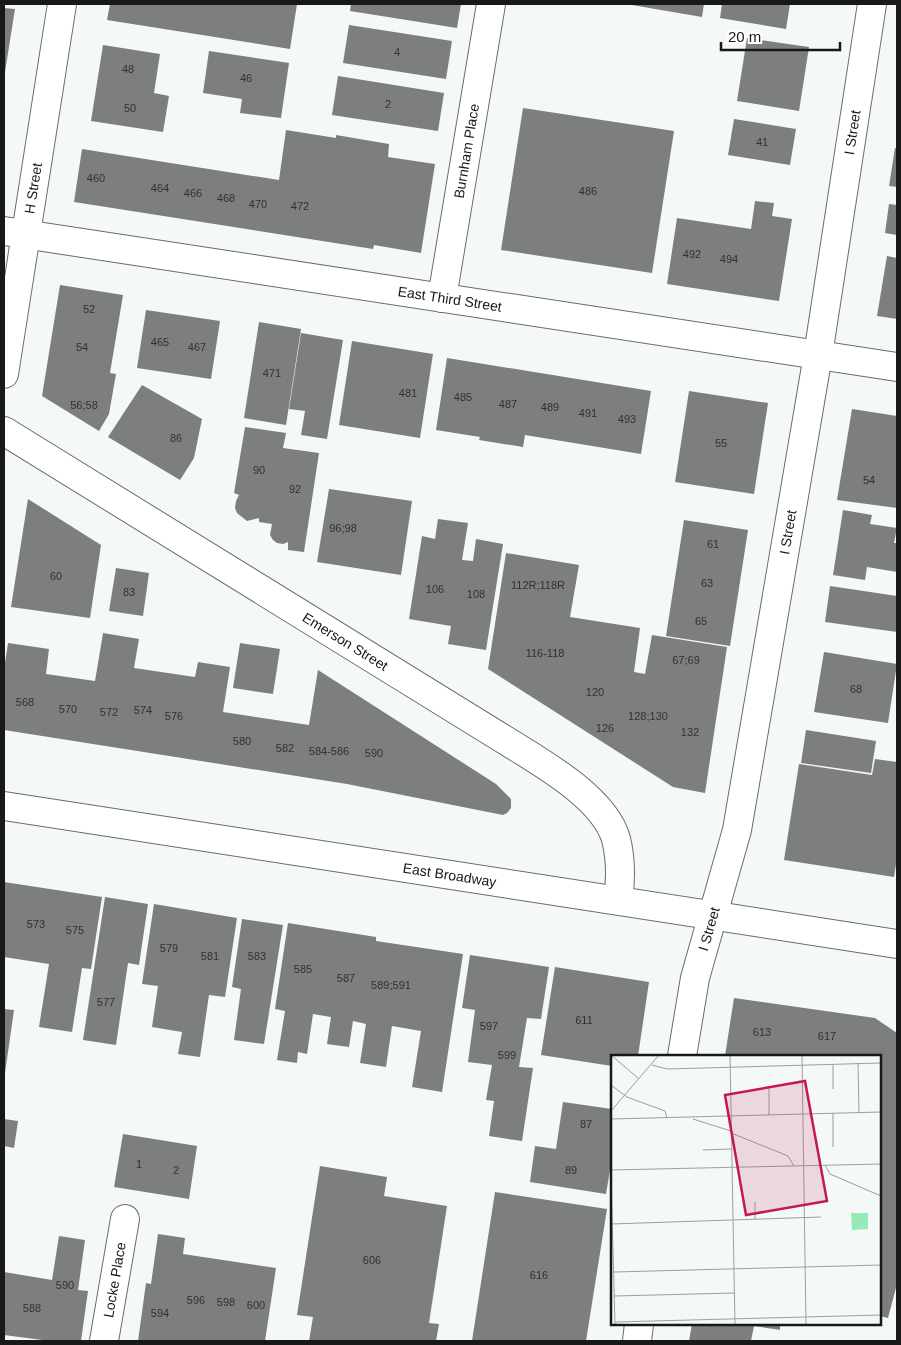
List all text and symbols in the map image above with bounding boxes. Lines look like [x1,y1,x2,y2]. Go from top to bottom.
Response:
scale bar [721,20,840,52]
text: 20 m [728,28,761,45]
house number: 4 [394,46,400,58]
house number: 48 [122,63,134,75]
house number: 46 [240,72,252,84]
house number: 2 [385,98,391,110]
house number: 50 [124,102,136,114]
street label: Burnham Place [451,102,482,200]
street label: I Street [841,109,864,156]
house number: 41 [756,136,768,148]
street label: H Street [21,162,45,215]
house number: 460 [87,172,105,184]
house number: 464 [151,182,169,194]
house number: 486 [579,185,597,197]
house number: 466 [184,187,202,199]
house number: 468 [217,192,235,204]
house number: 470 [249,198,267,210]
house number: 472 [291,200,309,212]
house number: 492 [683,248,701,260]
house number: 494 [720,253,738,265]
street label: East Third Street [397,283,503,315]
house number: 52 [83,303,95,315]
house number: 465 [151,336,169,348]
house number: 54 [76,341,88,353]
house number: 467 [188,341,206,353]
house number: 471 [263,367,281,379]
house number: 481 [399,387,417,399]
house number: 485 [454,391,472,403]
house number: 487 [499,398,517,410]
house number: 56;58 [70,399,98,411]
house number: 489 [541,401,559,413]
house number: 491 [579,407,597,419]
house number: 493 [618,413,636,425]
house number: 86 [170,432,182,444]
house number: 55 [715,437,727,449]
house number: 90 [253,464,265,476]
house number: 54 [863,474,875,486]
house number: 92 [289,483,301,495]
street label: I Street [776,509,799,556]
house number: 96;98 [329,522,357,534]
house number: 61 [707,538,719,550]
house number: 60 [50,570,62,582]
house number: 63 [701,577,713,589]
house number: 112R;118R [511,579,565,591]
house number: 106 [426,583,444,595]
house number: 83 [123,586,135,598]
house number: 108 [467,588,485,600]
street label: Emerson Street [300,609,391,674]
house number: 65 [695,615,707,627]
house number: 116-118 [526,647,564,659]
house number: 67;69 [672,654,700,666]
house number: 68 [850,683,862,695]
house number: 120 [586,686,604,698]
house number: 568 [16,696,34,708]
house number: 570 [59,703,77,715]
house number: 574 [134,704,152,716]
house number: 572 [100,706,118,718]
house number: 576 [165,710,183,722]
house number: 128;130 [628,710,668,722]
house number: 126 [596,722,614,734]
house number: 132 [681,726,699,738]
house number: 580 [233,735,251,747]
house number: 582 [276,742,294,754]
house number: 584-586 [309,745,349,757]
house number: 590 [365,747,383,759]
street label: East Broadway [402,860,498,890]
street label: I Street [695,905,723,953]
house number: 573 [27,918,45,930]
house number: 575 [66,924,84,936]
house number: 579 [160,942,178,954]
house number: 581 [201,950,219,962]
house number: 583 [248,950,266,962]
house number: 585 [294,963,312,975]
house number: 587 [337,972,355,984]
house number: 589;591 [371,979,411,991]
house number: 577 [97,996,115,1008]
house number: 611 [575,1014,593,1026]
house number: 597 [480,1020,498,1032]
house number: 613 [753,1026,771,1038]
house number: 617 [818,1030,836,1042]
house number: 599 [498,1049,516,1061]
inset map [611,1055,881,1325]
house number: 87 [580,1118,592,1130]
house number: 1 [136,1158,142,1170]
house number: 2 [173,1164,179,1176]
house number: 89 [565,1164,577,1176]
street label: Locke Place [100,1241,129,1319]
house number: 606 [363,1254,381,1266]
house number: 616 [530,1269,548,1281]
house number: 590 [56,1279,74,1291]
house number: 596 [187,1294,205,1306]
house number: 598 [217,1296,235,1308]
house number: 600 [247,1299,265,1311]
house number: 588 [23,1302,41,1314]
house number: 594 [151,1307,169,1319]

